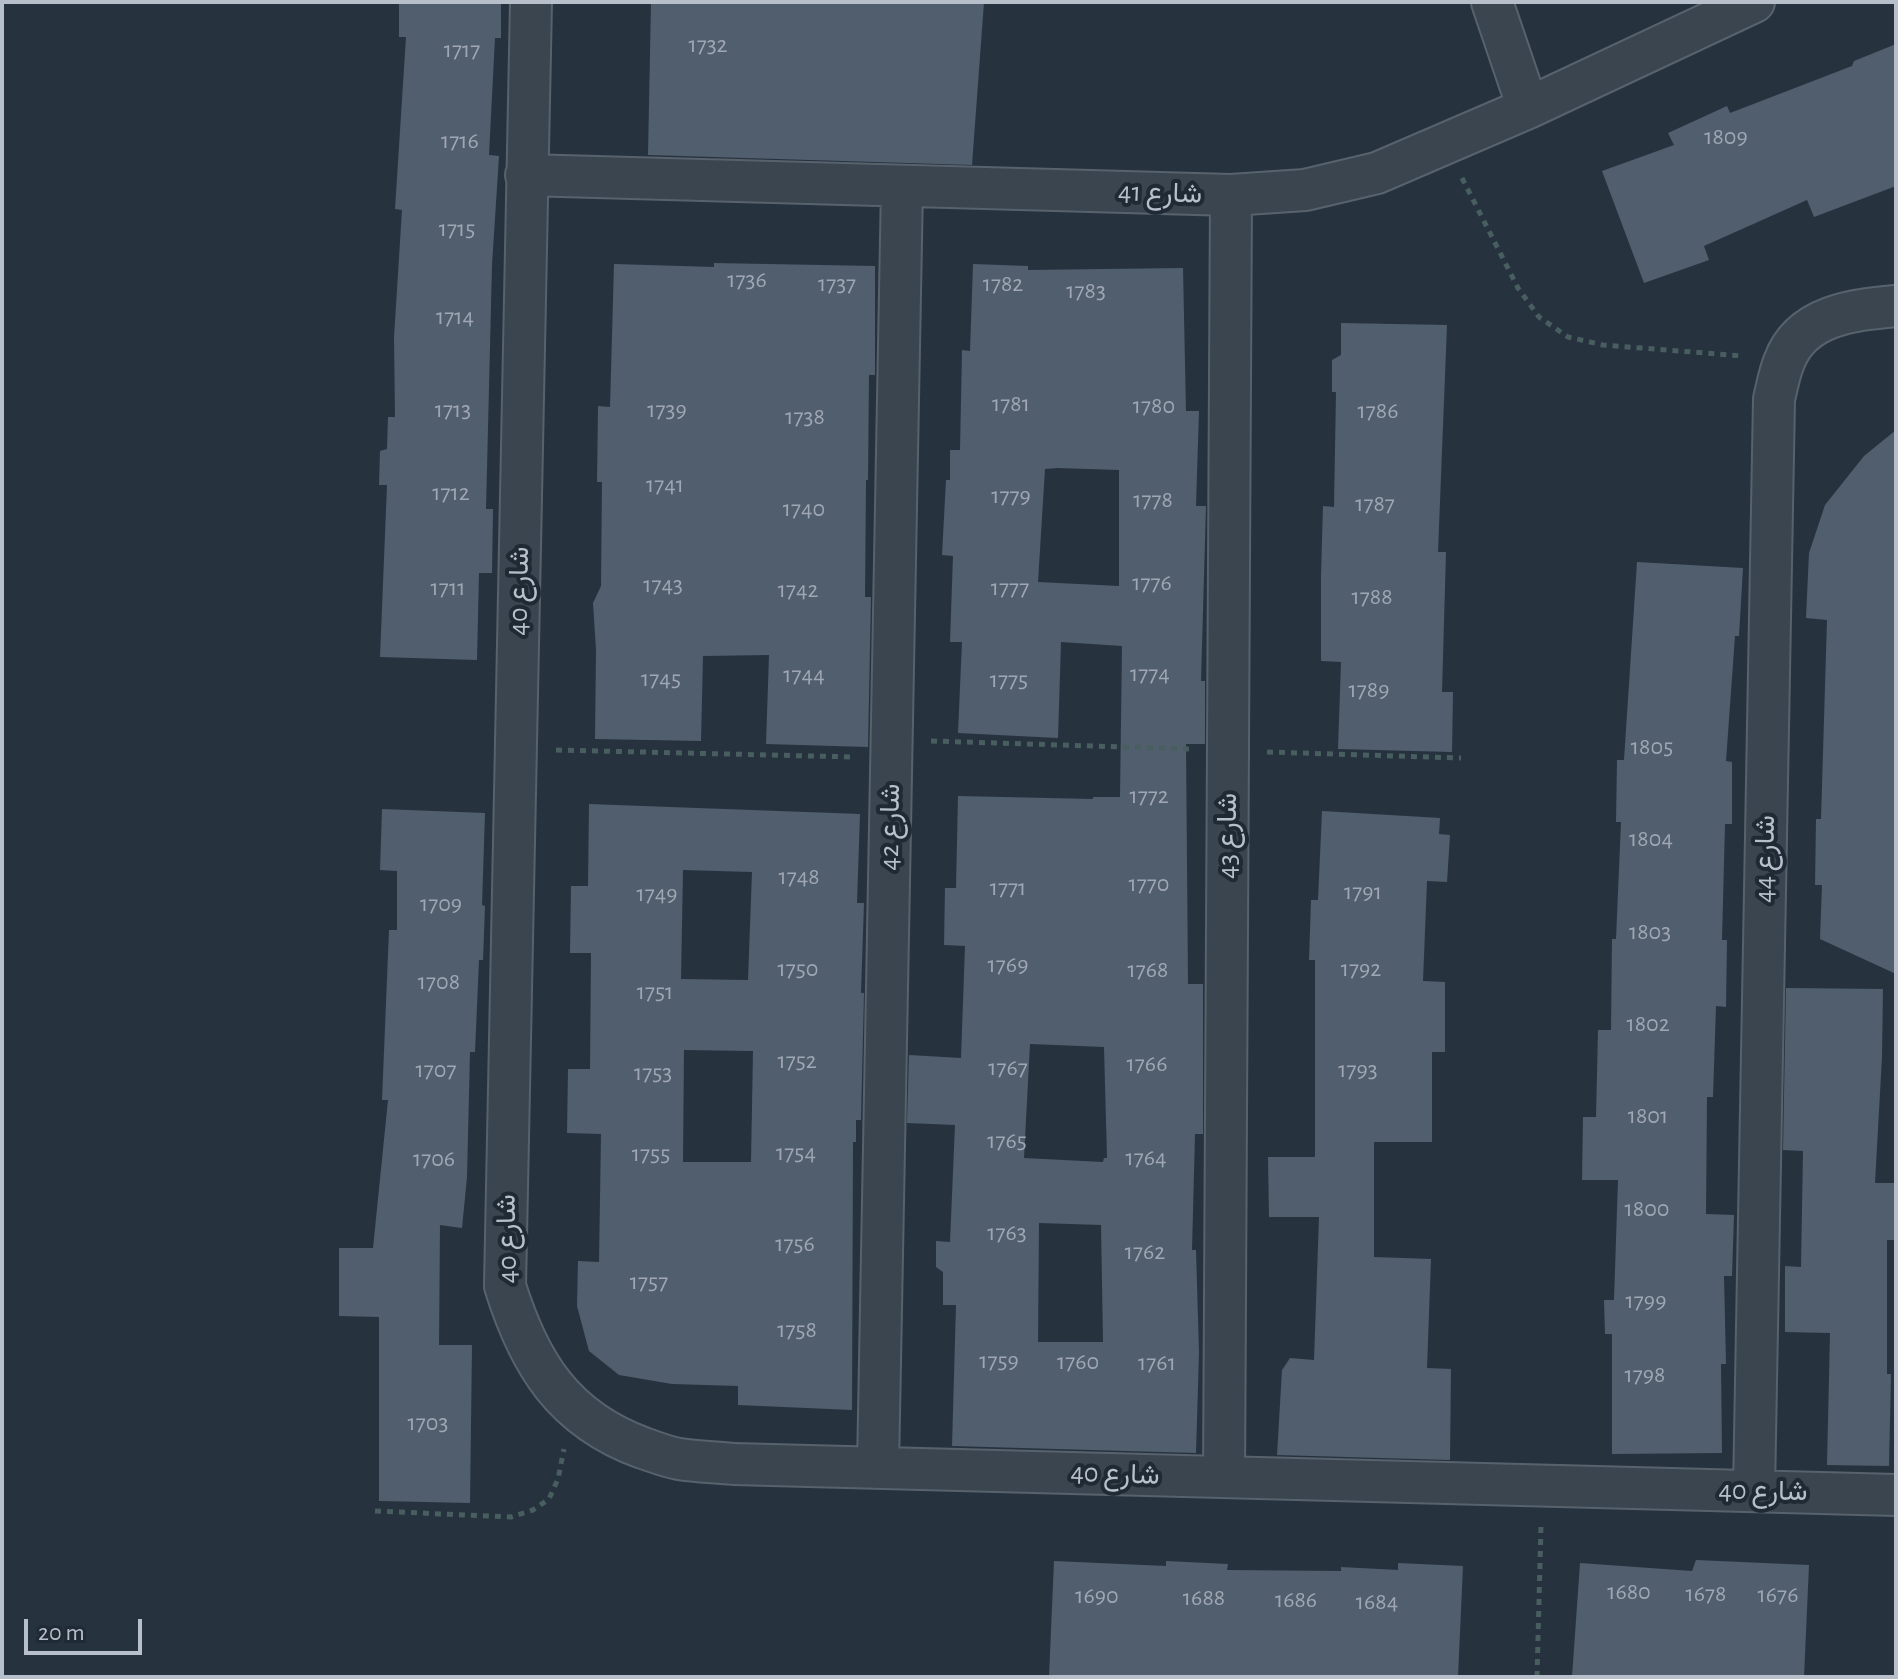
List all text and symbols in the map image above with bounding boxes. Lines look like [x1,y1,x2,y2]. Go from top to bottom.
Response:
house number: 1732 [688,31,728,59]
house number: 1717 [444,36,480,64]
house number: 1809 [1704,123,1748,151]
house number: 1716 [441,127,479,155]
street label: شارع 41 [1117,175,1203,211]
house number: 1715 [439,215,475,243]
house number: 1736 [727,266,767,294]
house number: 1737 [818,270,856,298]
house number: 1782 [983,270,1023,298]
house number: 1783 [1066,277,1106,305]
house number: 1714 [436,303,474,331]
house number: 1781 [992,390,1030,418]
house number: 1780 [1133,392,1175,420]
house number: 1713 [435,396,471,424]
house number: 1739 [647,396,687,424]
house number: 1786 [1358,397,1398,425]
house number: 1738 [785,403,825,431]
house number: 1741 [646,471,684,499]
house number: 1712 [432,479,470,507]
house number: 1779 [991,482,1031,510]
house number: 1778 [1133,486,1173,514]
house number: 1787 [1355,490,1395,518]
house number: 1740 [783,495,825,523]
street label: شارع 40 [501,546,537,636]
house number: 1776 [1132,569,1172,597]
house number: 1743 [643,571,683,599]
house number: 1711 [431,574,465,602]
house number: 1777 [991,574,1029,602]
house number: 1742 [778,576,818,604]
house number: 1788 [1351,583,1393,611]
house number: 1774 [1130,660,1170,688]
house number: 1744 [783,661,825,689]
house number: 1745 [641,665,681,693]
house number: 1775 [990,666,1028,694]
house number: 1789 [1349,676,1389,704]
house number: 1805 [1631,733,1673,761]
house number: 1772 [1129,782,1169,810]
street label: شارع 42 [872,783,908,871]
street label: شارع 43 [1211,793,1245,879]
street label: شارع 44 [1747,815,1783,903]
house number: 1804 [1629,825,1673,853]
house number: 1748 [778,863,820,891]
house number: 1770 [1129,870,1169,898]
house number: 1771 [990,874,1026,902]
house number: 1791 [1344,878,1382,906]
house number: 1749 [636,880,678,908]
house number: 1709 [420,890,462,918]
house number: 1803 [1629,918,1671,946]
house number: 1769 [988,951,1028,979]
house number: 1750 [778,955,818,983]
house number: 1792 [1341,955,1381,983]
house number: 1768 [1128,956,1168,984]
house number: 1708 [418,968,460,996]
house number: 1751 [637,978,673,1006]
house number: 1802 [1626,1010,1670,1038]
house number: 1752 [777,1047,817,1075]
house number: 1766 [1127,1050,1167,1078]
house number: 1767 [988,1054,1028,1082]
house number: 1707 [416,1056,456,1084]
house number: 1793 [1338,1056,1378,1084]
house number: 1753 [634,1059,672,1087]
house number: 1801 [1628,1102,1668,1130]
house number: 1765 [987,1127,1027,1155]
house number: 1754 [776,1139,816,1167]
house number: 1755 [632,1140,670,1168]
house number: 1764 [1125,1144,1167,1172]
house number: 1706 [413,1145,455,1173]
street label: شارع 40 [489,1194,525,1284]
house number: 1800 [1625,1195,1669,1223]
house number: 1763 [987,1219,1027,1247]
house number: 1756 [775,1230,815,1258]
house number: 1762 [1125,1238,1165,1266]
house number: 1757 [630,1268,668,1296]
house number: 1799 [1626,1287,1666,1315]
house number: 1758 [777,1316,817,1344]
house number: 1759 [979,1347,1019,1375]
house number: 1760 [1057,1348,1099,1376]
house number: 1761 [1138,1349,1176,1377]
house number: 1798 [1625,1361,1665,1389]
house number: 1703 [408,1409,448,1437]
street label: شارع 40 [1070,1456,1160,1492]
street label: شارع 40 [1718,1473,1808,1509]
house number: 1680 [1607,1578,1651,1606]
house number: 1678 [1686,1580,1726,1608]
house number: 1676 [1758,1581,1798,1609]
house number: 1690 [1075,1582,1119,1610]
house number: 1688 [1183,1584,1225,1612]
house number: 1686 [1275,1586,1317,1614]
house number: 1684 [1356,1588,1398,1616]
scale bar [28,1603,146,1653]
text: 20 m [38,1621,85,1645]

